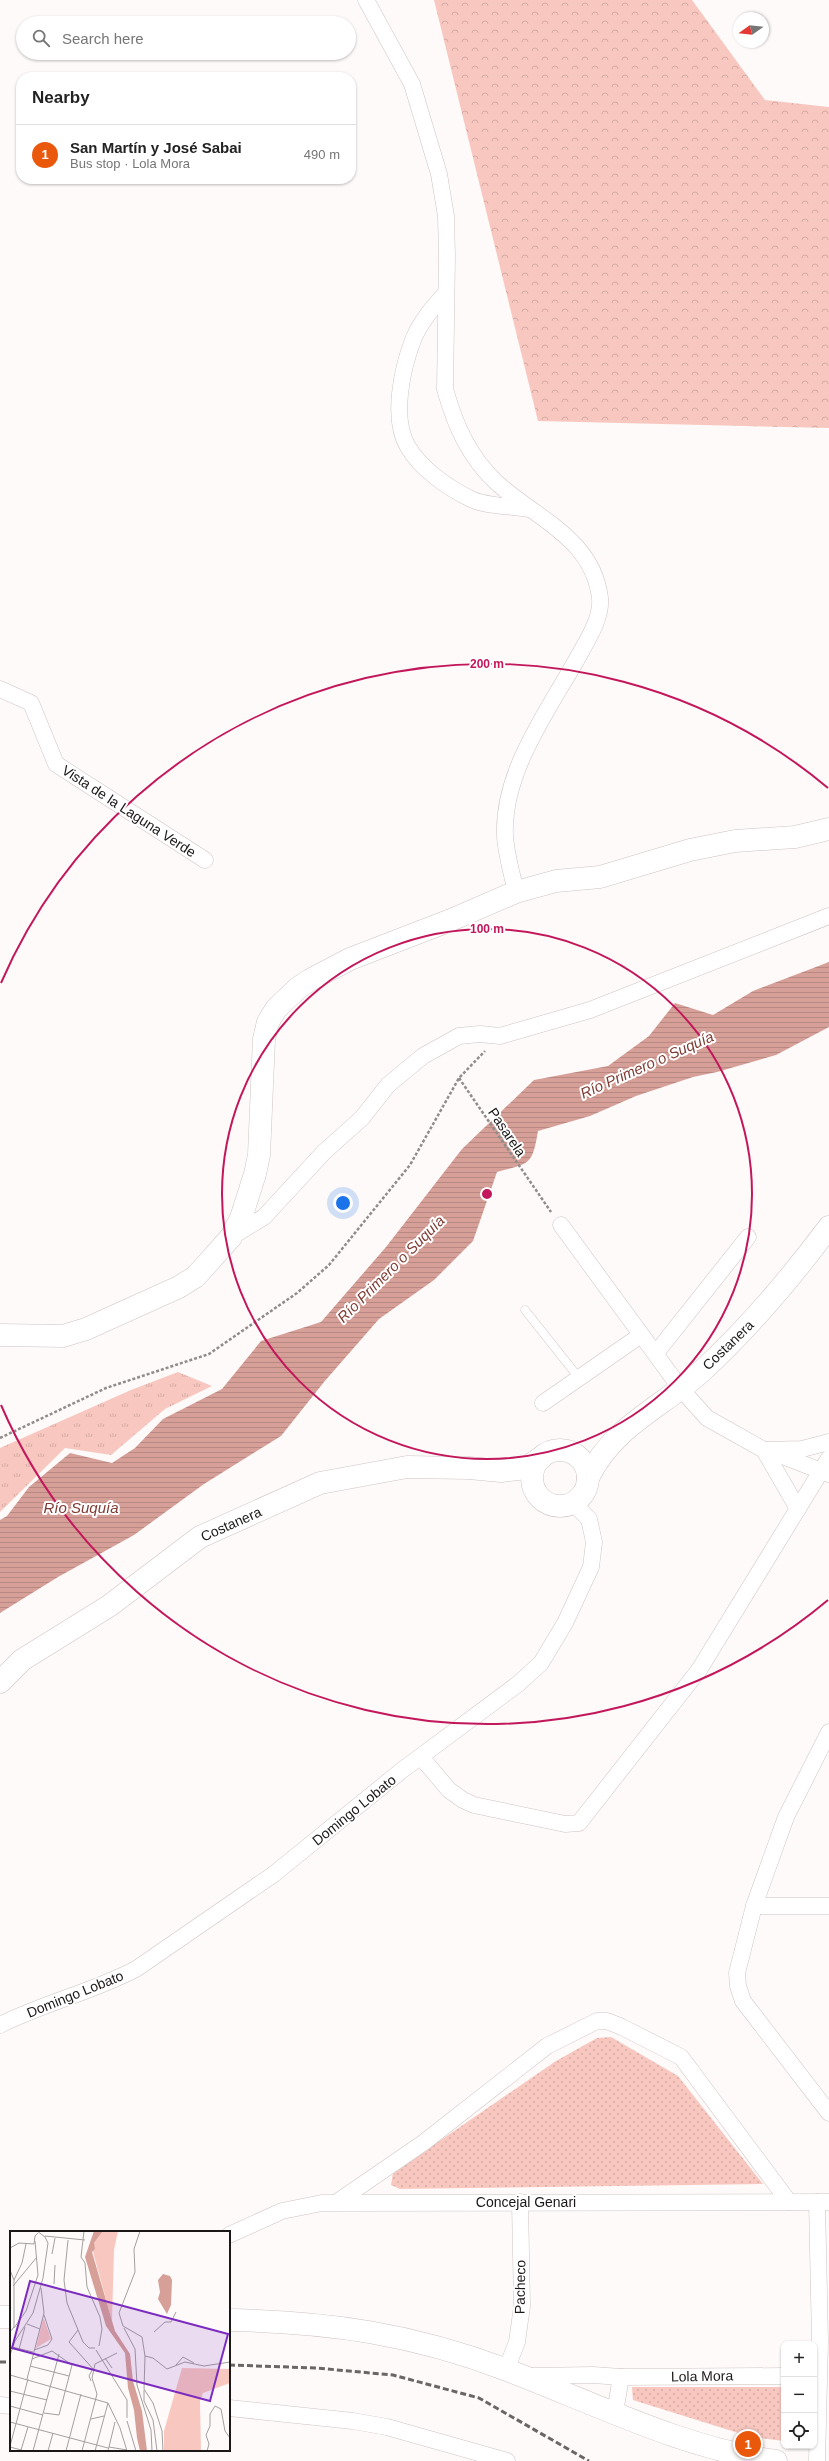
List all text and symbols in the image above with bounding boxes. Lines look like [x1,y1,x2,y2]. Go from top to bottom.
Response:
north arrow [733,12,769,48]
search box [16,16,356,60]
icon: search [30,27,52,49]
text: Search here [62,30,144,47]
text: Nearby [32,88,90,107]
text: San Martín y José Sabai [70,139,242,156]
text: 1 [41,147,49,162]
text: 490 m [304,147,340,162]
text: Bus stop · Lola Mora [70,156,190,171]
text: 200 m [470,657,504,671]
street label: Vista de la Laguna Verde [59,762,199,860]
text: 100 m [470,922,504,936]
water label: Río Primero o Suquía [577,1027,716,1102]
street label: Pasarela [485,1105,529,1160]
centre of rings [480,1187,494,1201]
your location [333,1193,353,1213]
water label: Río Primero o Suquía [334,1212,448,1326]
street label: Costanera [699,1317,757,1373]
water label: Río Suquía [43,1499,119,1516]
street label: Costanera [198,1503,264,1544]
street label: Domingo Lobato [309,1771,399,1849]
street label: Domingo Lobato [24,1967,126,2021]
street label: Concejal Genari [476,2194,576,2210]
inset map [10,2231,230,2451]
street label: Pacheco [512,2259,528,2314]
map controls [781,2341,817,2449]
button: + [781,2341,817,2377]
street label: Lola Mora [671,2367,733,2385]
button: − [781,2377,817,2413]
button: locate [781,2413,817,2449]
pin: 1 [735,2429,761,2459]

